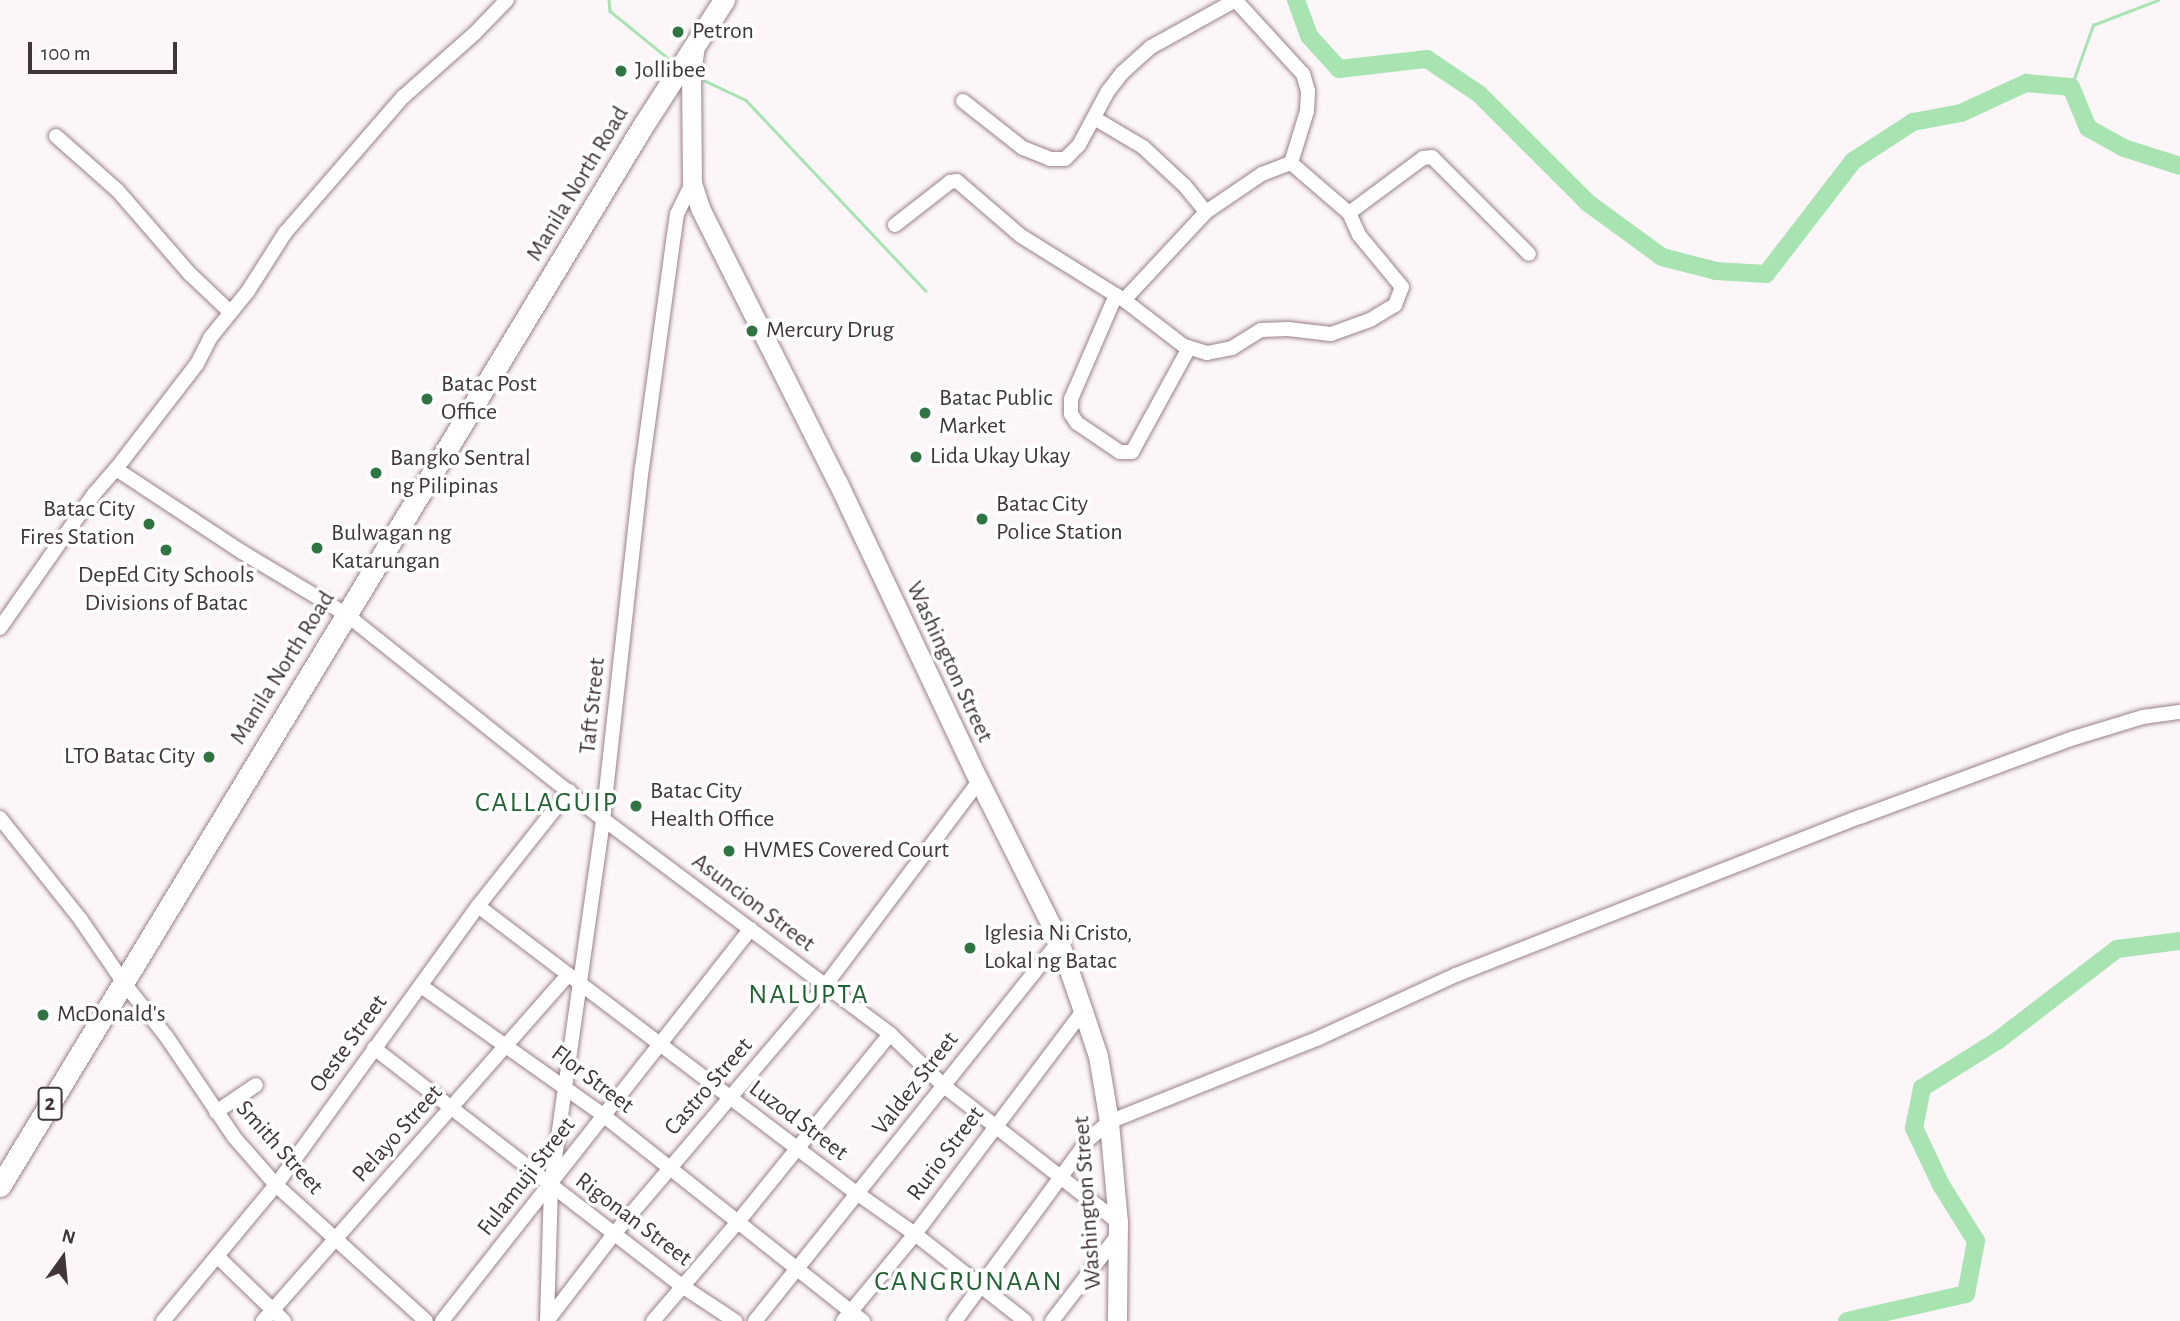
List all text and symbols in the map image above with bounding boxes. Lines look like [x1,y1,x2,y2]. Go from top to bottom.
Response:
place label: Petron [692,18,754,46]
marker: Petron [670,24,686,40]
scale bar [32,28,180,72]
text: 100 m [41,43,91,64]
place label: Jollibee [635,57,706,85]
marker: Jollibee [613,63,629,79]
street label: Manila North Road [520,101,636,267]
place label: Mercury Drug [766,317,894,345]
marker: Mercury Drug [744,323,760,339]
place label: Batac Post Office [441,371,537,427]
place label: Batac Public Market [939,385,1053,441]
marker: Batac Post Office [419,391,435,407]
marker: Batac Public Market [917,405,933,421]
place label: Lida Ukay Ukay [930,443,1070,471]
place label: Bangko Sentral ng Pilipinas [390,445,531,501]
marker: Lida Ukay Ukay [908,449,924,465]
marker: Bangko Sentral ng Pilipinas [368,465,384,481]
place label: Batac City Police Station [996,491,1123,547]
place label: Batac City Fires Station [20,496,135,552]
marker: Batac City Police Station [974,511,990,527]
marker: Batac City Fires Station [141,516,157,532]
place label: Bulwagan ng Katarungan [331,520,452,576]
marker: Bulwagan ng Katarungan [309,540,325,556]
marker: DepEd City Schools Divisions of Batac [158,542,174,558]
place label: DepEd City Schools Divisions of Batac [78,562,254,618]
street label: Washington Street [899,577,999,747]
street label: Manila North Road [224,586,342,750]
street label: Taft Street [574,656,612,756]
place label: LTO Batac City [64,743,195,771]
marker: LTO Batac City [201,749,217,765]
place label: Batac City Health Office [650,778,774,834]
district label: CALLAGUIP [476,786,618,820]
marker: Batac City Health Office [628,798,644,814]
place label: HVMES Covered Court [743,837,949,865]
marker: HVMES Covered Court [721,843,737,859]
street label: Asuncion Street [686,847,820,959]
place label: Iglesia Ni Cristo, Lokal ng Batac [984,920,1132,976]
marker: Iglesia Ni Cristo, Lokal ng Batac [962,940,978,956]
district label: NALUPTA [749,978,869,1012]
street label: Oeste Street [304,989,394,1099]
place label: McDonald's [57,1001,166,1029]
marker: McDonald's [35,1007,51,1023]
street label: Valdez Street [867,1027,965,1141]
street label: Castro Street [659,1032,759,1142]
street label: Flor Street [545,1040,639,1120]
street label: Luzod Street [743,1074,853,1168]
street label: Pelayo Street [347,1079,449,1189]
road number: 2 [36,1084,64,1124]
street label: Smith Street [229,1095,329,1201]
street label: Rurio Street [901,1101,991,1207]
street label: Fulamuji Street [472,1112,582,1242]
street label: Washington Street [1068,1115,1108,1291]
street label: Rigonan Street [569,1167,697,1273]
north arrow [28,1223,98,1293]
text: N [60,1226,77,1248]
district label: CANGRUNAAN [876,1265,1062,1299]

